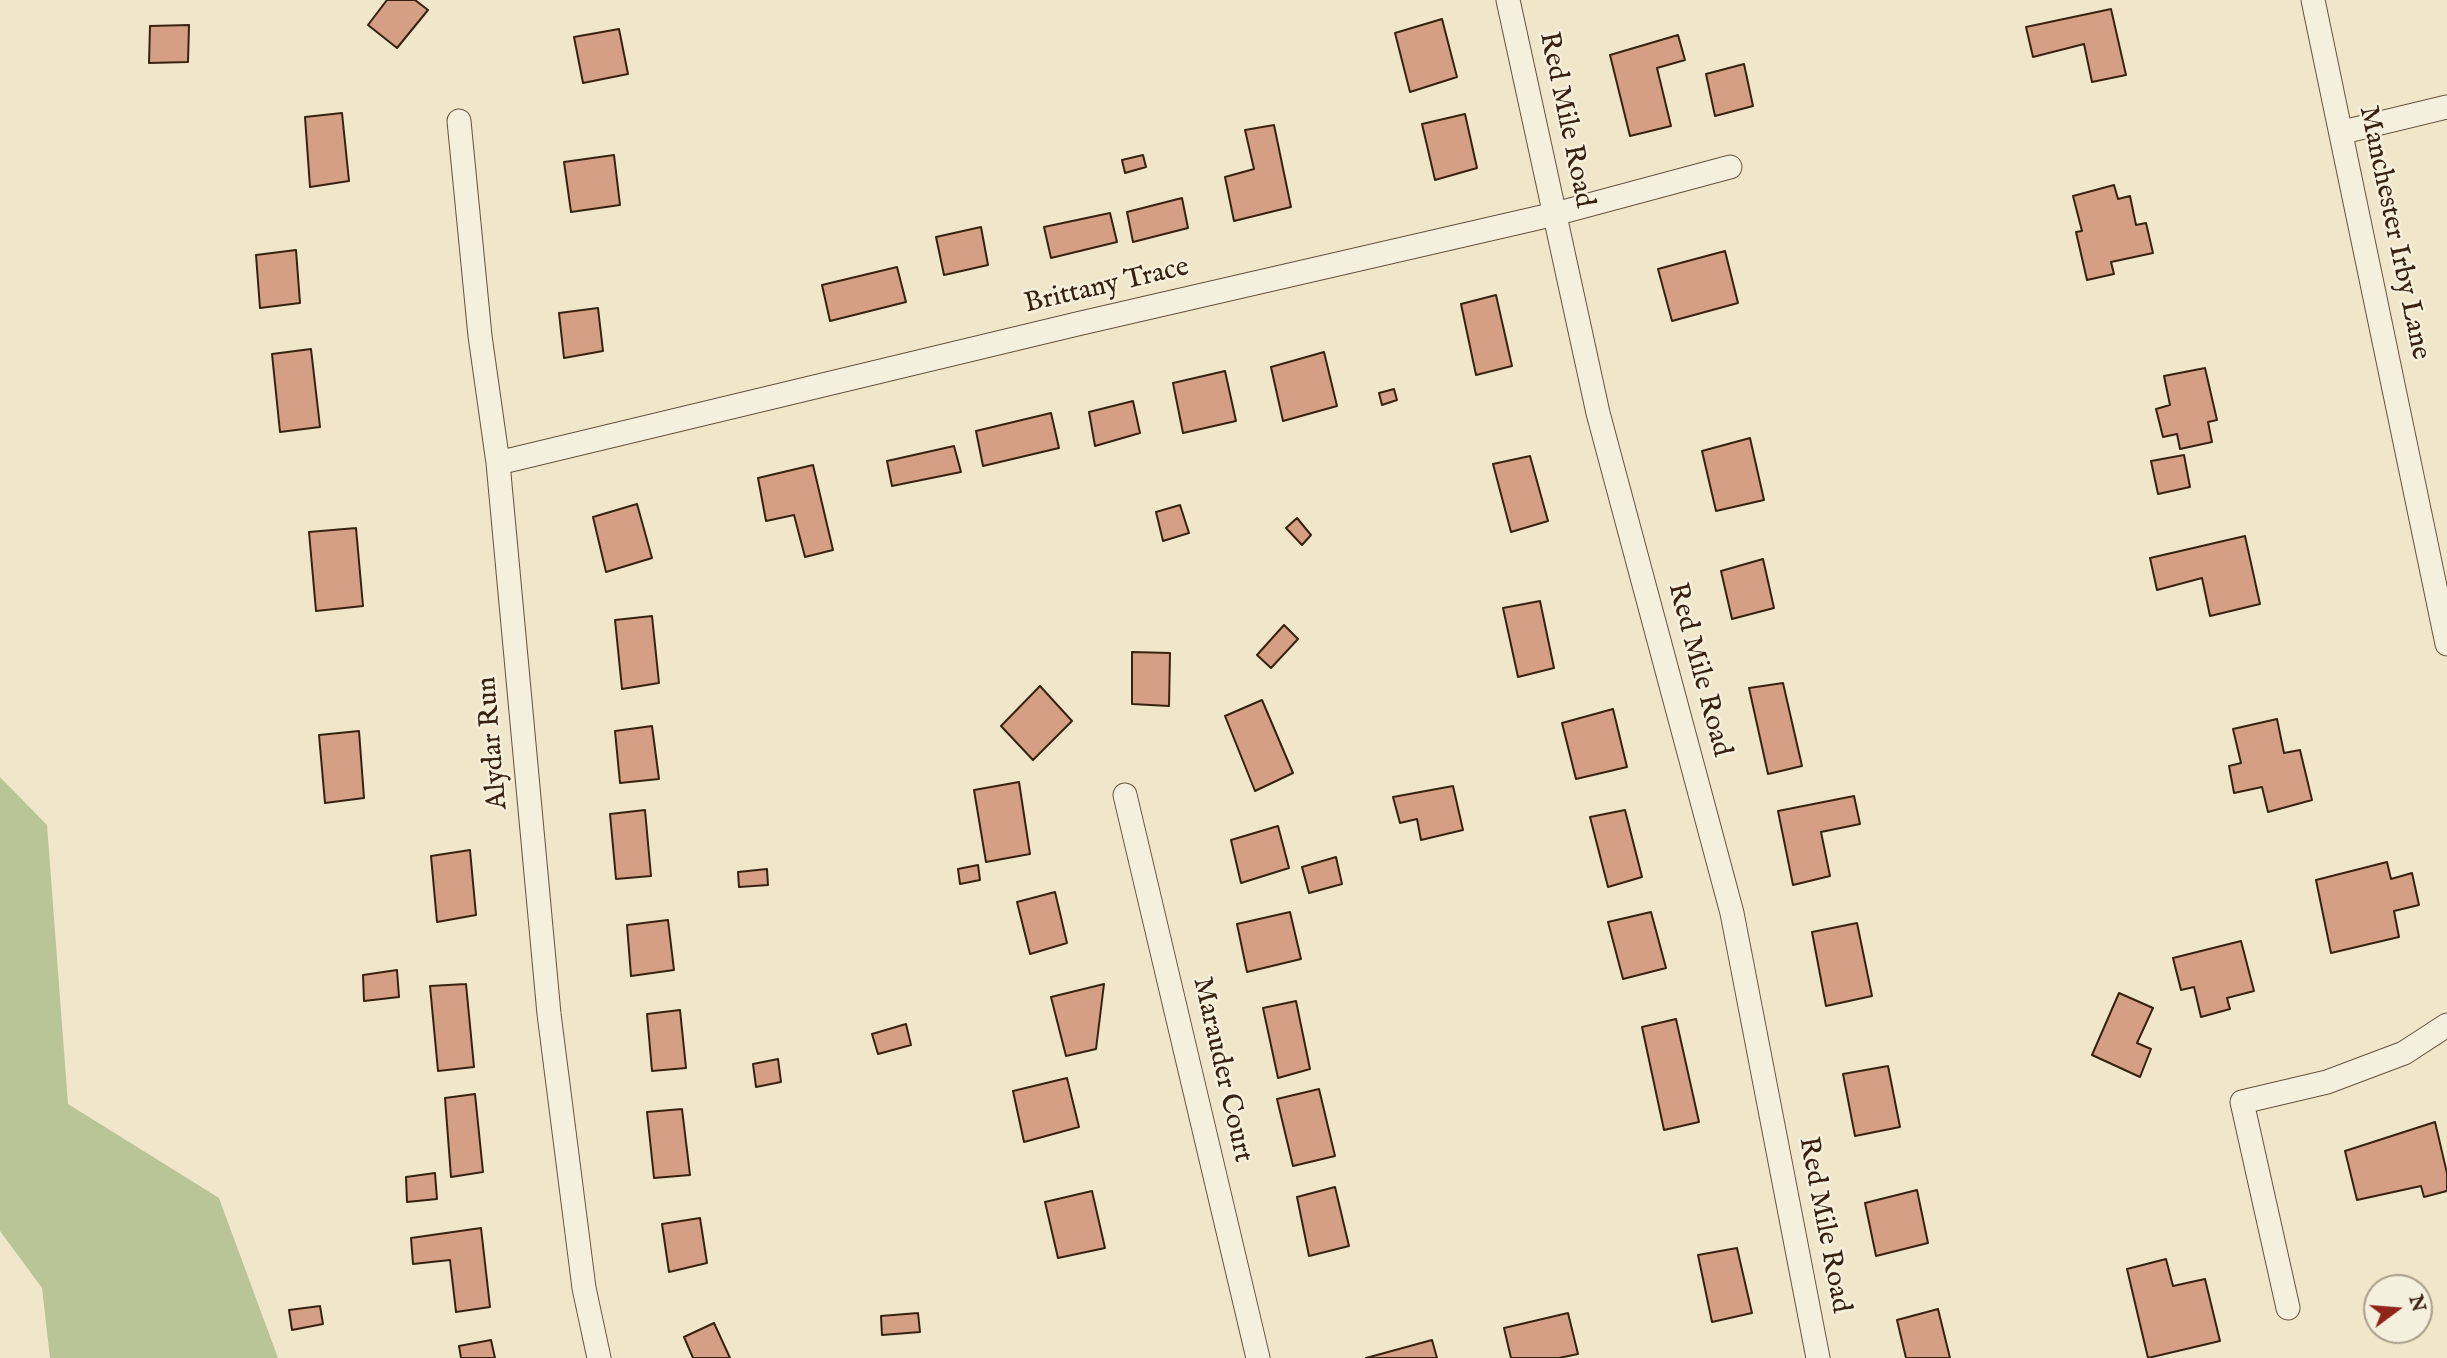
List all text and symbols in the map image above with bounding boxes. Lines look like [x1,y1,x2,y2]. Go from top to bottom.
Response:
street label: Red Mile Road [1530,29,1600,211]
street label: Manchester Irby Lane [2350,103,2436,363]
street label: Brittany Trace [1022,252,1192,322]
street label: Red Mile Road [1659,579,1737,761]
street label: Alydar Run [471,675,517,811]
street label: Marauder Court [1183,974,1259,1166]
street label: Red Mile Road [1789,1134,1857,1316]
north arrow [2363,1274,2433,1344]
text: N [2402,1293,2430,1315]

